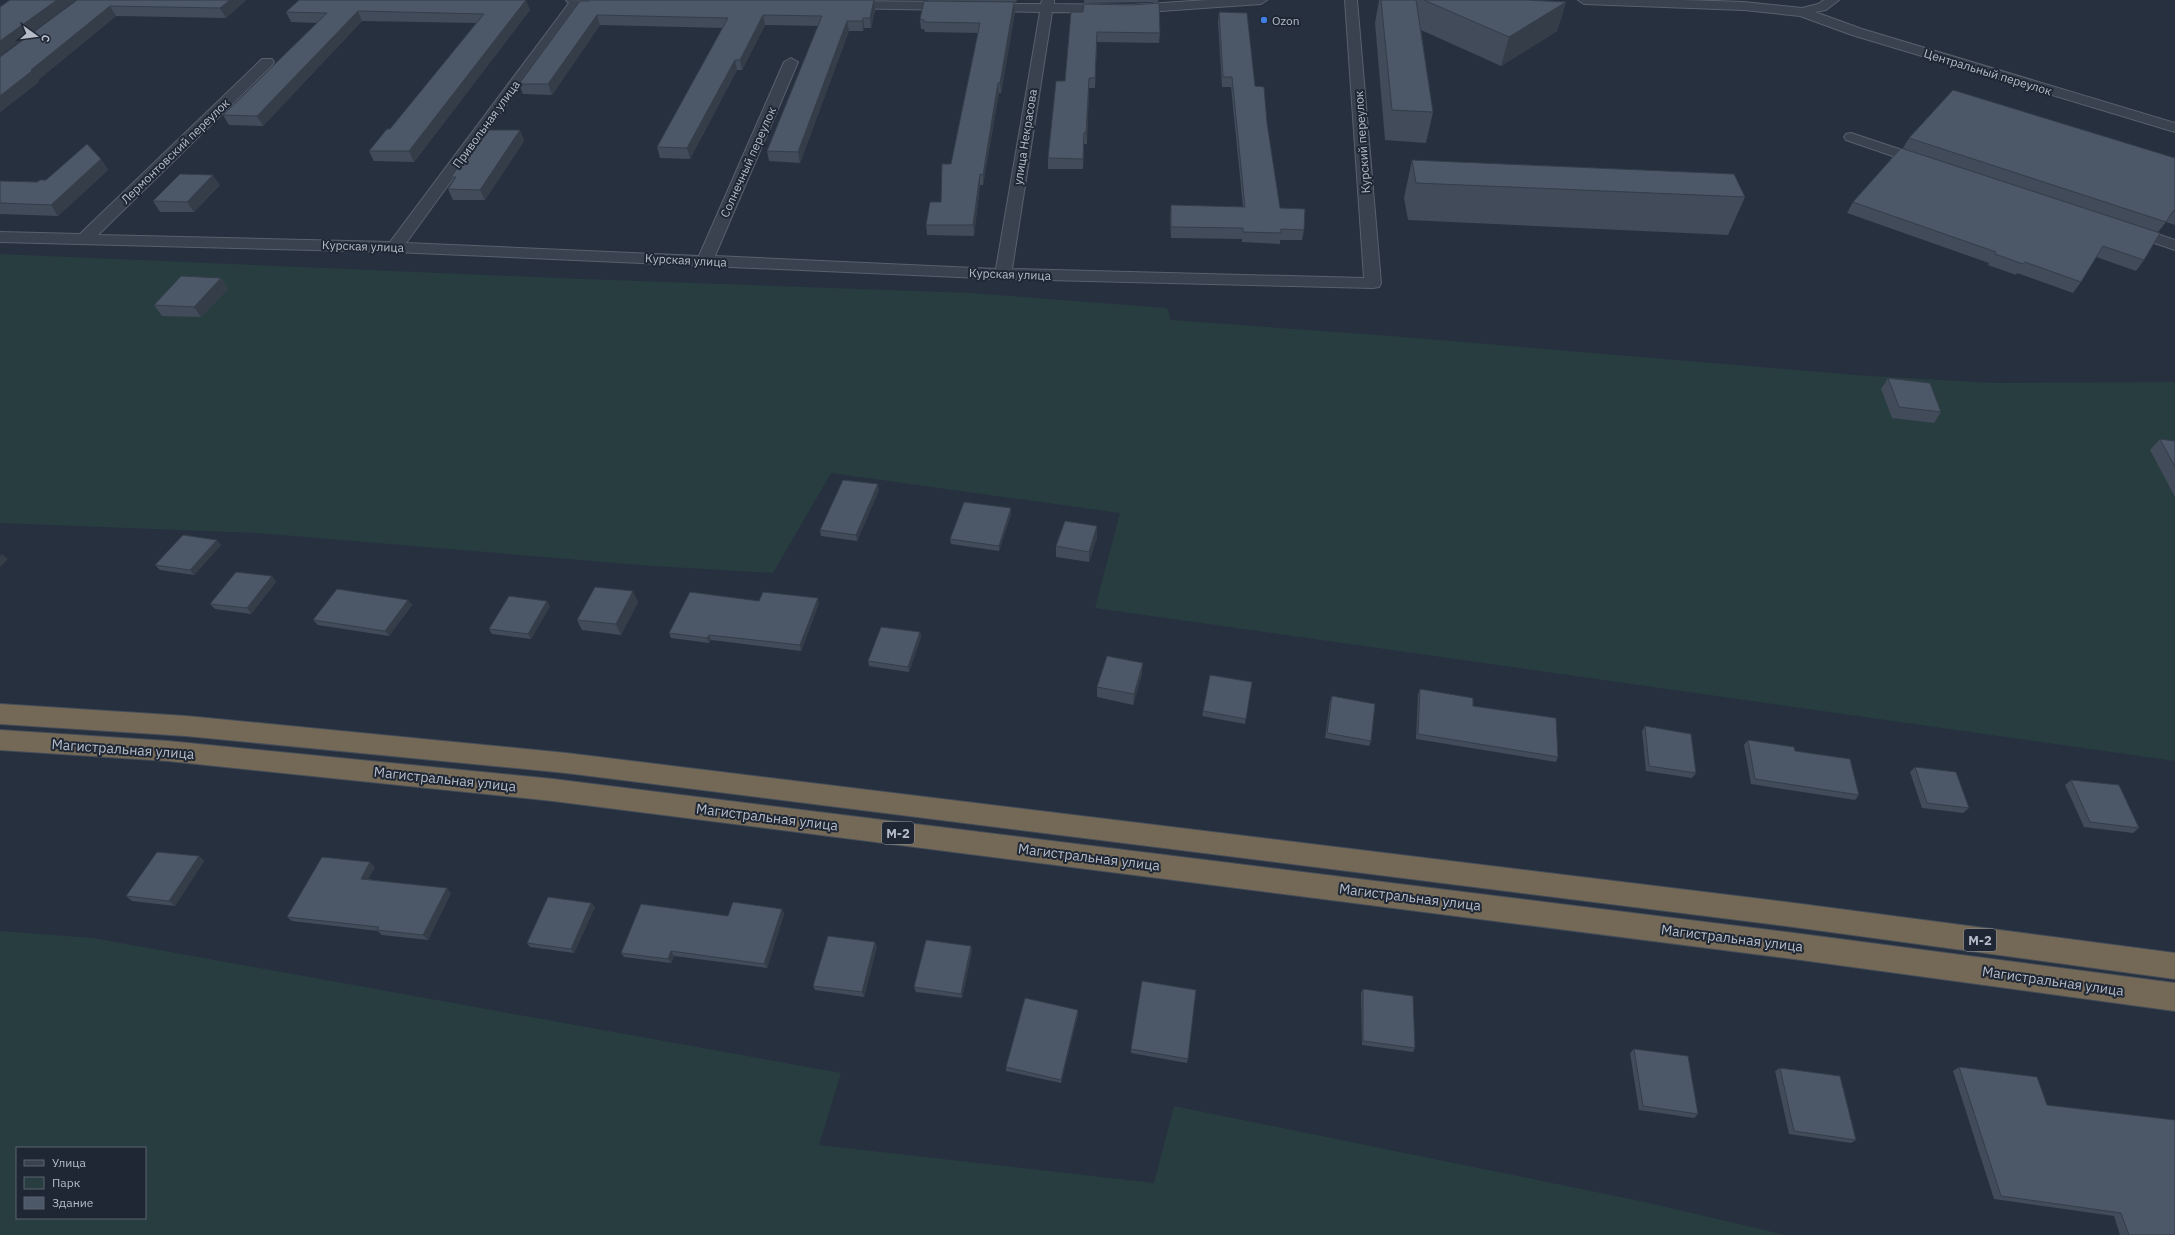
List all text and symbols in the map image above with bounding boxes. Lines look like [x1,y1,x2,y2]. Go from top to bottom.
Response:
place label: Ozon [1272,13,1299,28]
marker: Ozon [1259,15,1269,25]
north arrow [16,16,56,56]
text: С [38,33,53,44]
street label: Центральный переулок [1922,45,2054,99]
street label: Привольная улица [449,77,523,171]
street label: улица Некрасова [1010,87,1040,186]
street label: Курский переулок [1351,90,1373,194]
street label: Лермонтовский переулок [118,95,233,207]
street label: Солнечный переулок [717,104,779,220]
street label: Курская улица [322,237,405,255]
street label: Курская улица [645,250,728,270]
street label: Курская улица [969,265,1052,283]
street label: Магистральная улица [51,735,196,763]
street label: Магистральная улица [373,763,518,795]
street label: Магистральная улица [695,799,840,835]
road number: М-2 [882,822,914,844]
street label: Магистральная улица [1017,839,1162,875]
street label: Магистральная улица [1338,879,1483,915]
street label: Магистральная улица [1660,920,1805,956]
road number: М-2 [1964,929,1996,951]
street label: Магистральная улица [1981,962,2126,1000]
legend [16,1147,146,1219]
text: Улица [52,1155,86,1170]
text: Парк [52,1175,81,1190]
text: Здание [52,1195,94,1210]

